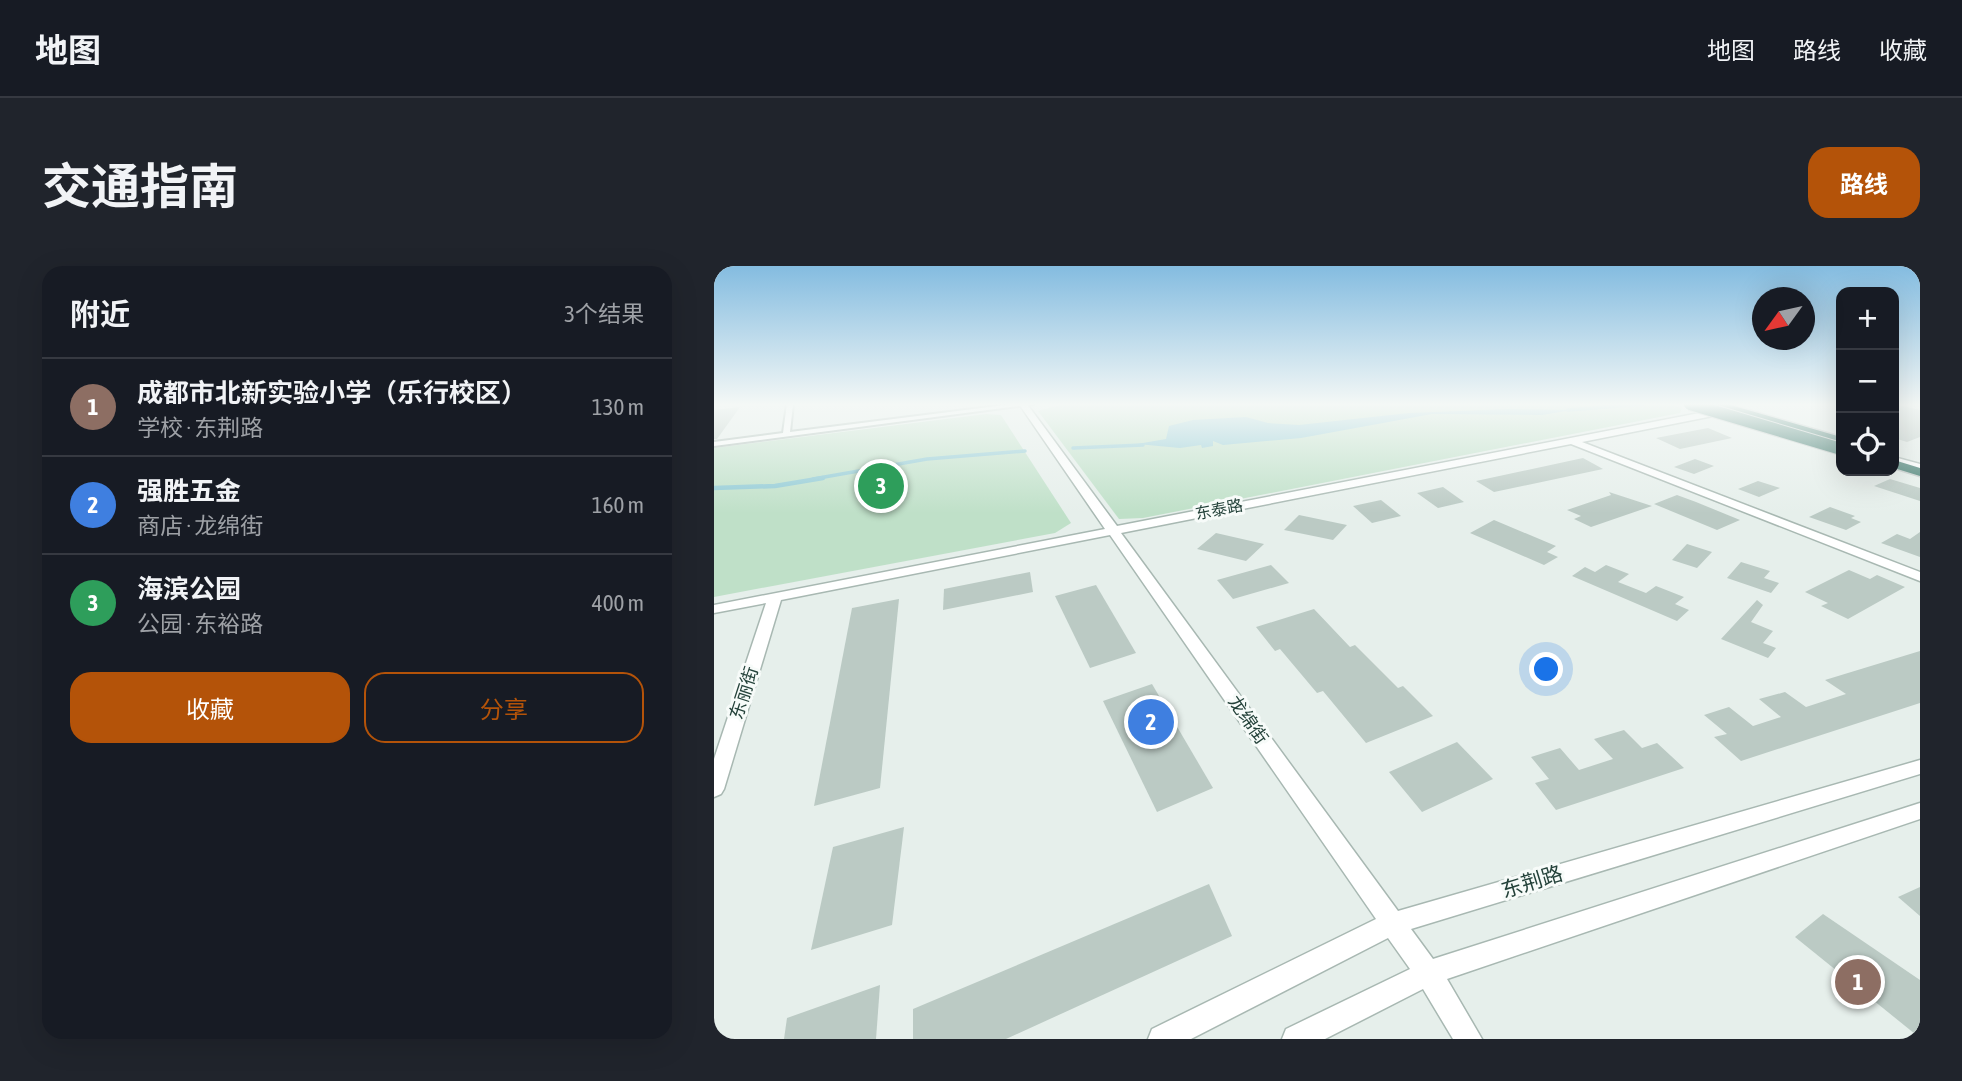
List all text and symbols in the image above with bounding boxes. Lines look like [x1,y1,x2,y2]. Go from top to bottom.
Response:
text: 地图 [35,31,101,69]
text: 地图 [1707,37,1755,64]
text: 路线 [1793,37,1841,64]
text: 收藏 [1879,37,1927,64]
button: 路线 [1808,147,1920,218]
text: 交通指南 [42,158,238,214]
north arrow [1752,287,1815,350]
map controls [1836,287,1899,476]
button: + [1836,287,1899,350]
text: 附近 [70,297,130,331]
text: 3个结果 [564,301,644,327]
button: − [1836,350,1899,413]
text: 成都市北新实验小学（乐行校区） [137,378,527,408]
text: 1 [88,394,98,420]
text: 130 m [592,394,644,420]
button: locate [1836,413,1899,476]
text: 学校 · 东荆路 [137,415,263,441]
pin: 3 [858,460,904,512]
text: 强胜五金 [137,476,241,506]
text: 2 [88,492,98,518]
text: 160 m [592,492,644,518]
street label: 东泰路 [1194,496,1244,522]
text: 商店 · 龙绵街 [137,513,263,539]
text: 海滨公园 [137,574,241,604]
text: 3 [88,590,98,616]
text: 400 m [592,590,644,616]
text: 公园 · 东裕路 [137,611,263,637]
your location [1529,652,1563,686]
street label: 东丽街 [725,664,762,722]
button: 收藏 [70,672,350,743]
button: 分享 [364,672,644,743]
street label: 龙绵街 [1224,692,1272,748]
pin: 2 [1128,696,1174,748]
street label: 东荆路 [1498,860,1565,902]
pin: 1 [1835,956,1881,1008]

